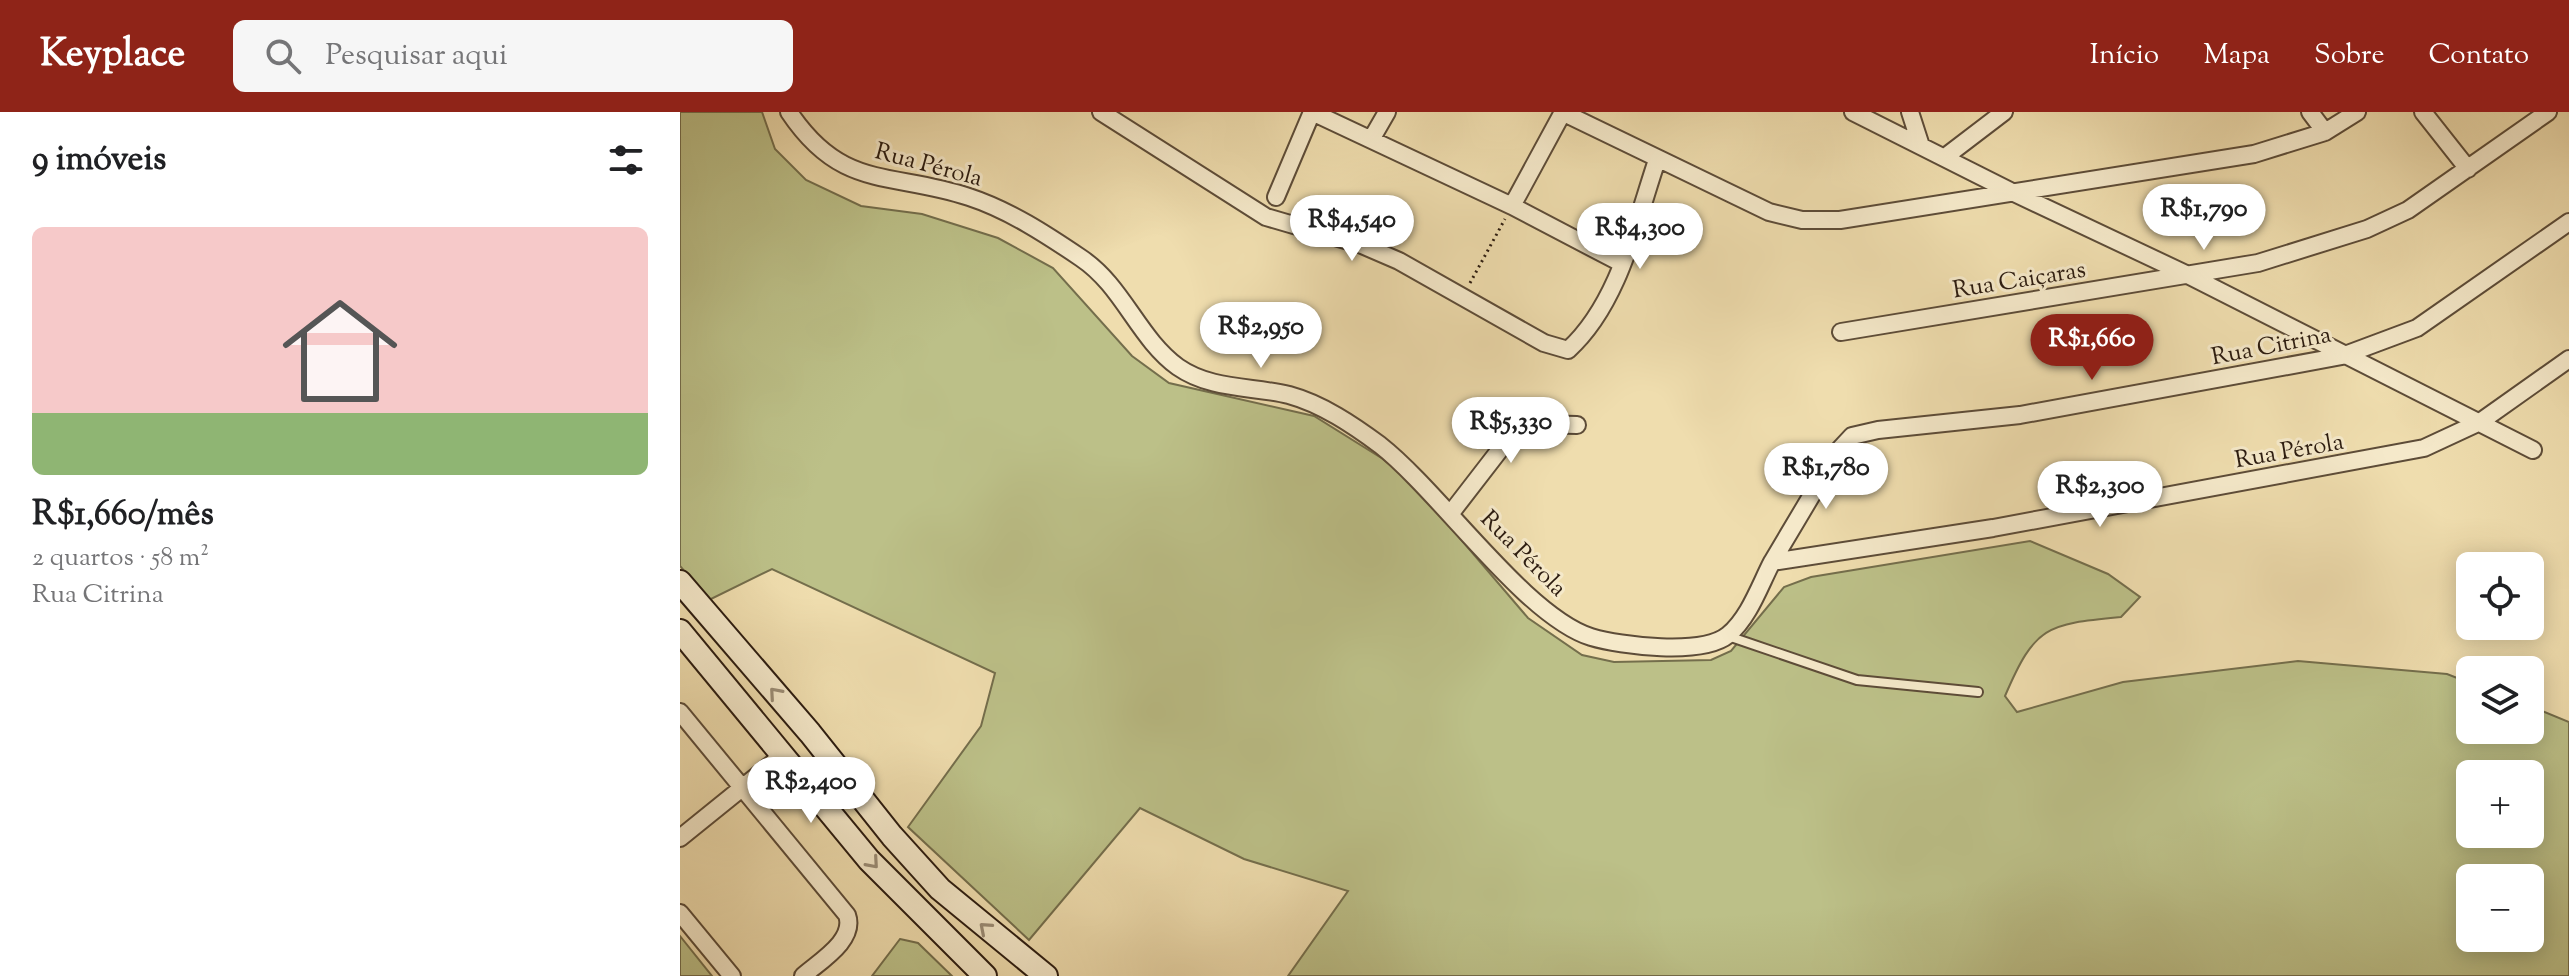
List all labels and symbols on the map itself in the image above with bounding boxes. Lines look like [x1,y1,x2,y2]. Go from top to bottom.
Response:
street label: Rua Pérola [871,135,986,197]
pin: R$1,790 [2130,184,2278,252]
pin: R$4,540 [1278,195,1426,263]
pin: R$4,300 [1566,203,1714,271]
street label: Rua Caiçaras [1950,254,2088,308]
pin: R$2,950 [1187,302,1335,370]
pin: R$1,660 [2018,314,2166,382]
street label: Rua Citrina [2208,319,2334,375]
pin: R$5,330 [1437,397,1585,465]
street label: Rua Pérola [2232,426,2346,478]
pin: R$1,780 [1752,443,1900,511]
pin: R$2,300 [2026,461,2174,529]
street label: Rua Pérola [1472,504,1573,605]
one-way arrow [770,687,785,702]
pin: R$2,400 [737,757,885,825]
one-way arrow [863,854,877,869]
one-way arrow [980,923,995,938]

